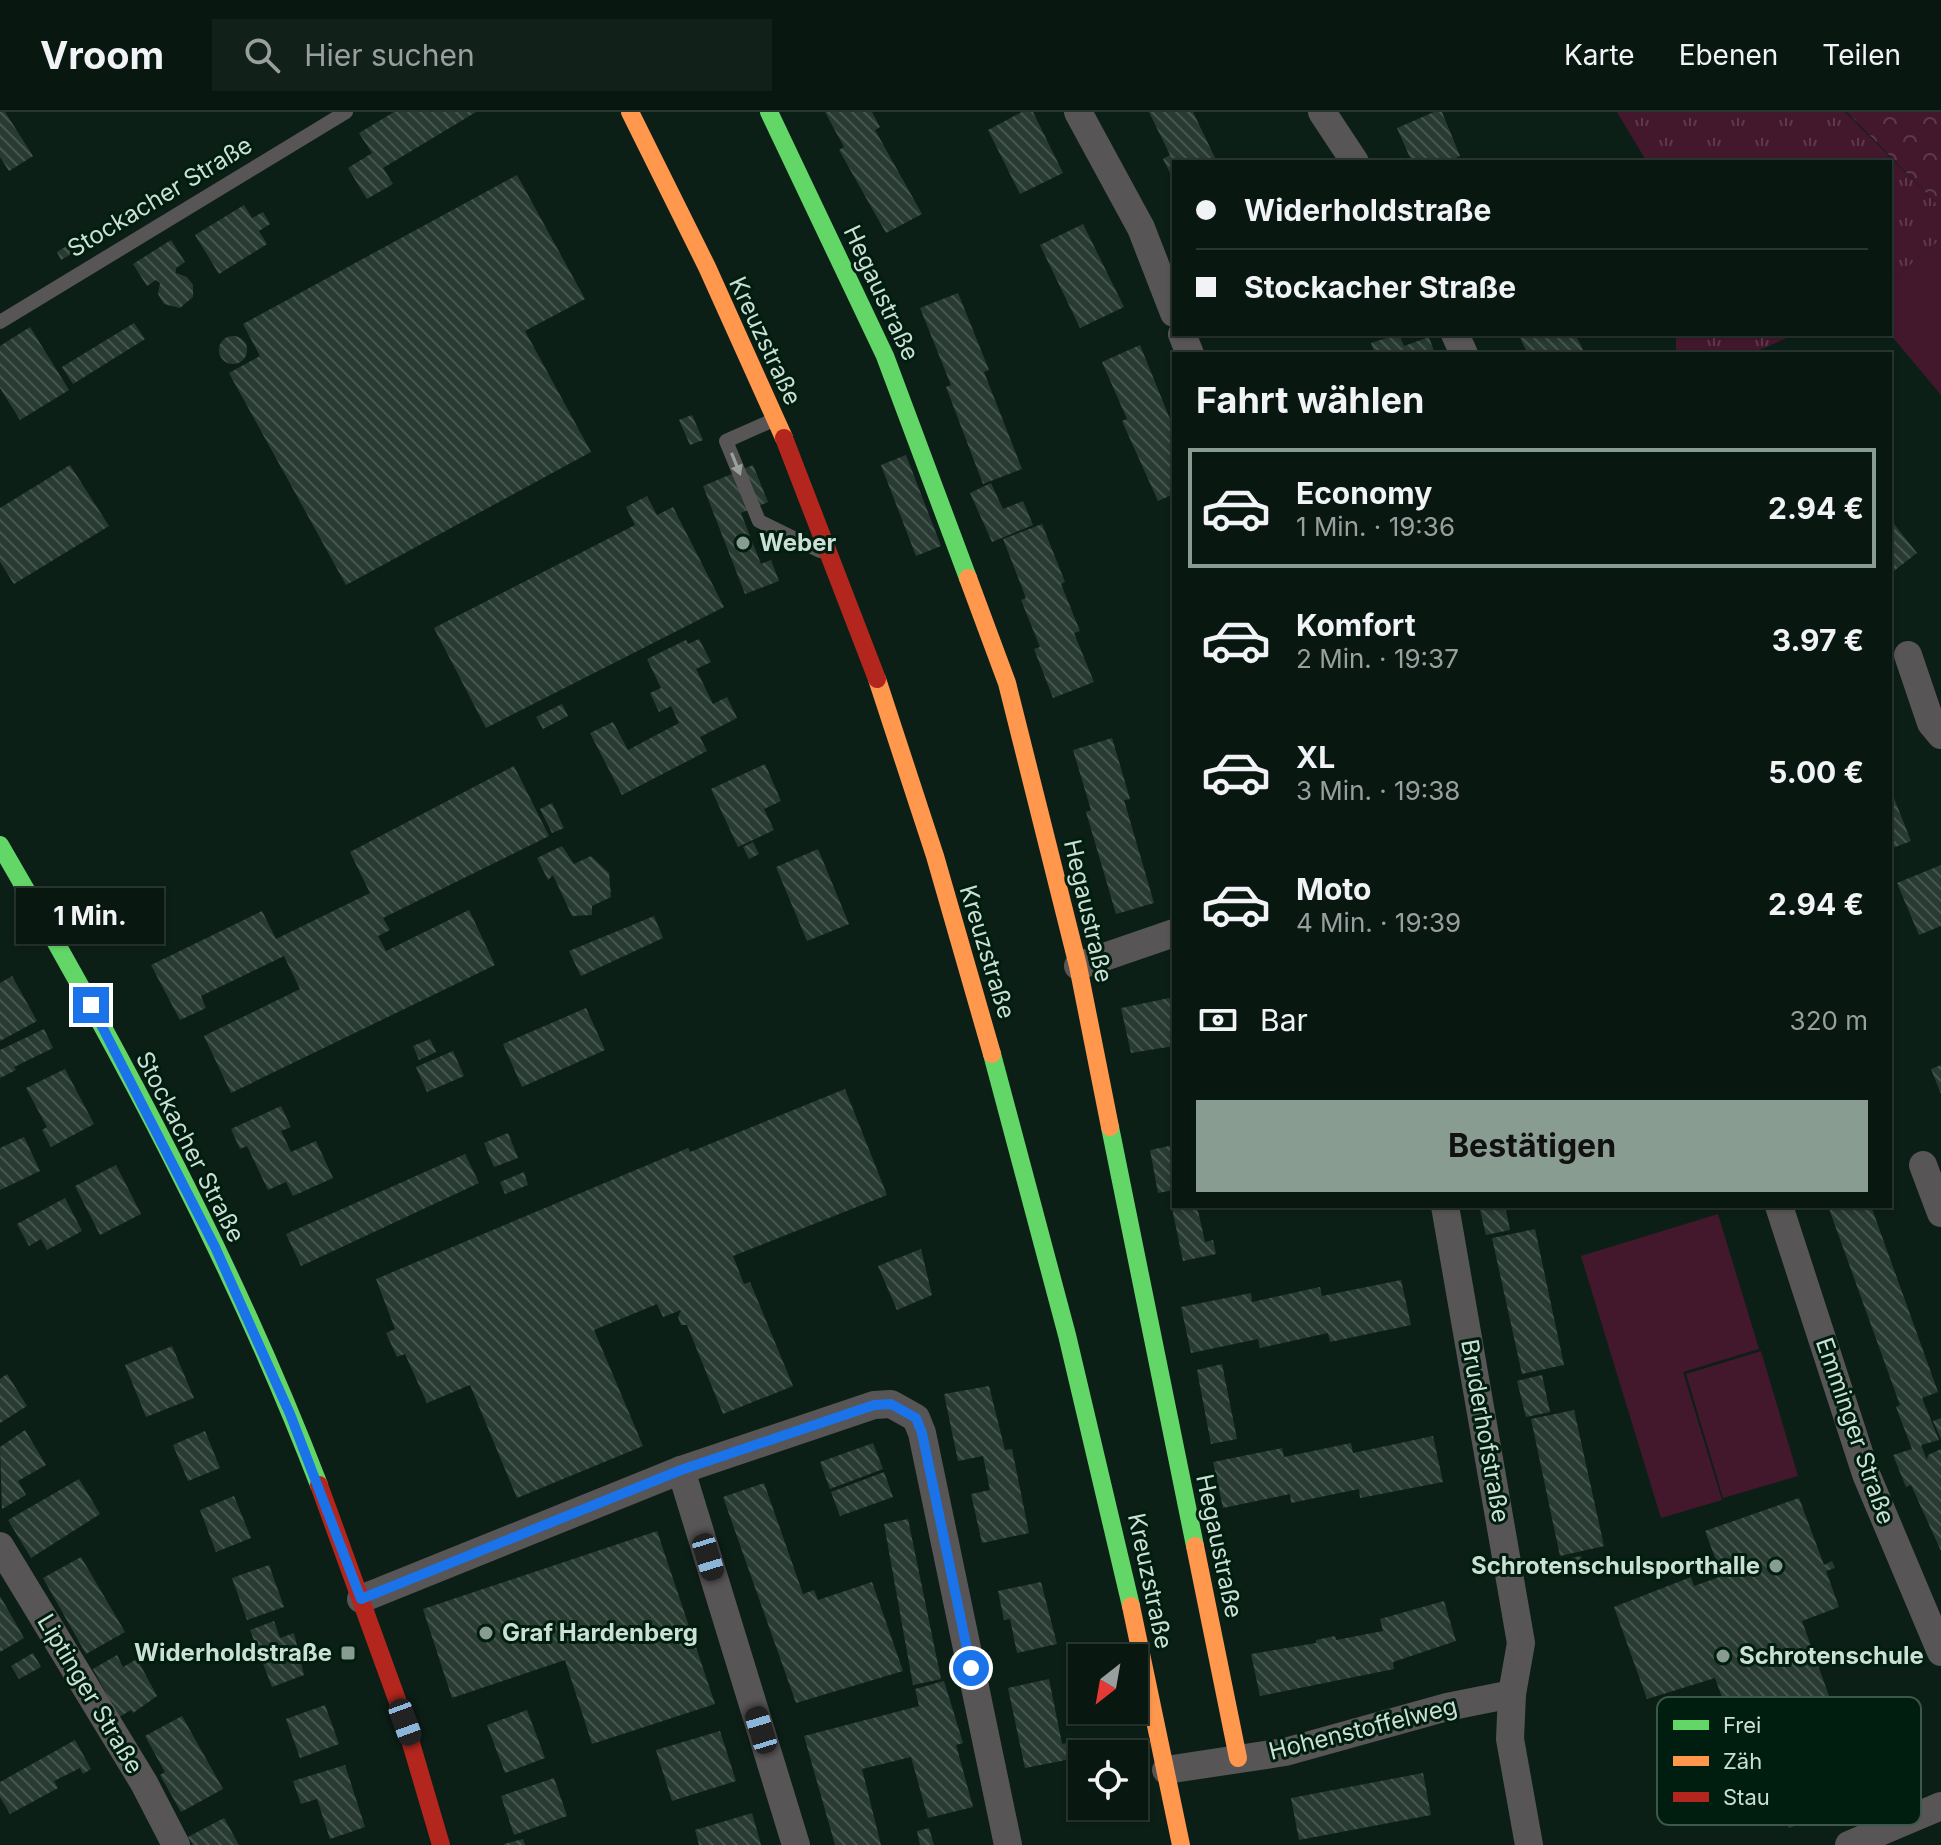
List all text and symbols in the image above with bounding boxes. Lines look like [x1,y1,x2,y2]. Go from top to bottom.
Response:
search box [212,19,772,91]
text: Vroom [40,32,164,78]
icon: search [240,33,284,77]
text: Hier suchen [304,37,475,73]
text: Karte [1564,38,1635,72]
text: Ebenen [1679,38,1778,72]
text: Teilen [1822,38,1901,72]
street label: Stockacher Straße [62,130,257,263]
text: Widerholdstraße [1244,192,1491,228]
street label: Hegaustraße [837,220,925,365]
text: Stockacher Straße [1244,269,1516,305]
street label: Kreuzstraße [723,272,808,409]
text: Fahrt wählen [1196,378,1424,422]
one-way arrow [729,452,742,475]
icon: car [1200,472,1272,544]
text: Economy [1296,475,1432,511]
text: 2.94 € [1768,490,1864,526]
text: 1 Min. · 19:36 [1296,511,1455,542]
place label: Weber [759,528,836,557]
marker: Weber [734,534,752,552]
icon: car [1200,604,1272,676]
text: Komfort [1296,607,1416,643]
text: 3.97 € [1772,622,1864,658]
text: 2 Min. · 19:37 [1296,643,1459,674]
icon: car [1200,736,1272,808]
text: XL [1296,739,1335,775]
text: 5.00 € [1768,754,1864,790]
text: 3 Min. · 19:38 [1296,775,1460,806]
street label: Hegaustraße [1058,836,1119,985]
icon: car [1200,868,1272,940]
text: Moto [1296,871,1371,907]
street label: Kreuzstraße [953,882,1022,1022]
text: 2.94 € [1768,886,1864,922]
callout: 1 Min. [17,889,165,945]
text: 1 Min. [53,900,127,931]
text: 4 Min. · 19:39 [1296,907,1461,938]
route end [73,987,109,1023]
icon: cash [1196,998,1240,1042]
text: Bar [1260,1002,1308,1038]
text: 320 m [1790,1005,1868,1036]
street label: Stockacher Straße [130,1047,251,1247]
button: Bestätigen [1196,1100,1868,1192]
street label: Emminger Straße [1810,1334,1901,1528]
street label: Bruderhofstraße [1455,1337,1516,1525]
street label: Hegaustraße [1190,1471,1249,1620]
street label: Kreuzstraße [1122,1510,1179,1651]
car [690,1531,726,1583]
place label: Schrotenschulsporthalle [1471,1551,1760,1580]
marker: Schrotenschulsporthalle [1767,1557,1785,1575]
street label: Liptinger Straße [31,1609,149,1779]
place label: Graf Hardenberg [502,1618,698,1647]
marker: Graf Hardenberg [477,1624,495,1642]
place label: Widerholdstraße [134,1638,332,1667]
place label: Schrotenschule [1739,1641,1924,1670]
marker: Widerholdstraße [339,1644,357,1662]
north arrow [1068,1644,1148,1724]
map controls [1068,1644,1148,1820]
marker: Schrotenschule [1714,1647,1732,1665]
route start [953,1650,989,1686]
street label: Hohenstoffelweg [1266,1691,1460,1766]
car [386,1695,424,1749]
legend [1657,1697,1921,1825]
car [743,1704,779,1756]
text: Frei [1723,1712,1761,1738]
button: locate [1068,1740,1148,1820]
text: Zäh [1723,1748,1762,1774]
text: Stau [1723,1784,1770,1810]

